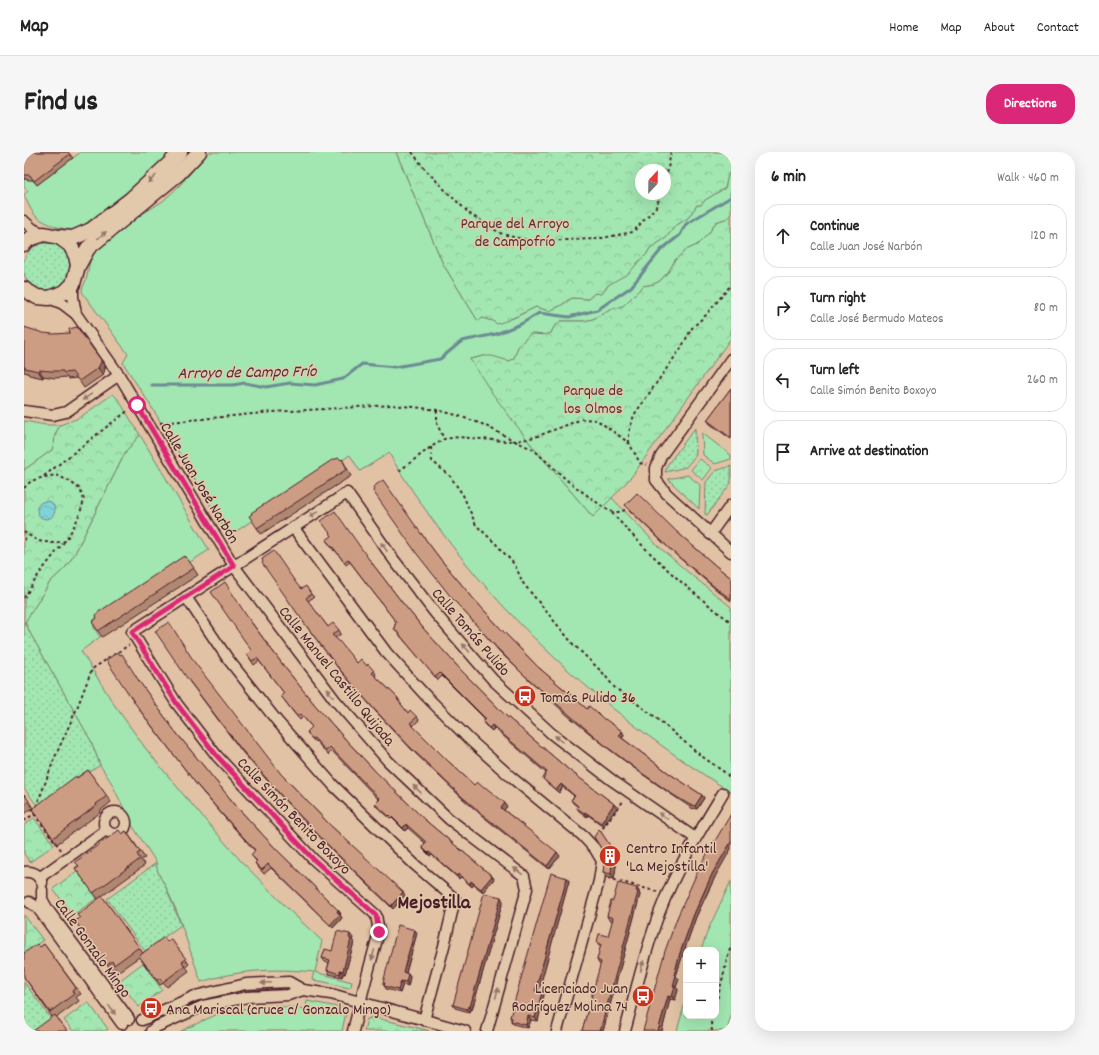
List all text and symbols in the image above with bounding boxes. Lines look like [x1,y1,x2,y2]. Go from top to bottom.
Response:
text: Map [20,14,49,41]
text: Home [889,18,918,38]
text: Map [940,18,962,38]
text: About [984,18,1015,38]
text: Contact [1037,18,1079,38]
text: Find us [24,84,98,124]
button: Directions [986,84,1075,124]
north arrow [635,164,671,200]
text: 6 min [771,166,806,190]
text: Walk · 460 m [997,169,1059,188]
one-way arrow [147,175,157,184]
park label: Parque del Arroyo de Campofrío [461,213,569,254]
text: Continue [810,216,859,238]
icon: ahead [772,225,794,247]
text: 120 m [1030,227,1058,246]
one-way arrow [96,231,107,240]
text: Calle Juan José Narbón [810,238,922,257]
text: Turn right [810,288,866,310]
icon: right [772,297,794,319]
text: 80 m [1034,299,1058,318]
text: Calle José Bermudo Mateos [810,310,944,329]
text: Turn left [810,360,859,382]
water label: Arroyo de Campo Frío [177,361,318,387]
icon: left [772,369,794,391]
text: 260 m [1027,371,1058,390]
park label: Parque de los Olmos [563,380,623,421]
text: Calle Simón Benito Boxoyo [810,382,937,401]
one-way arrow [81,394,92,401]
route start [128,396,146,414]
street label: Calle Juan José Narbón [153,418,244,548]
icon: arrive [772,441,794,463]
text: Arrive at destination [810,441,928,463]
one-way arrow [309,510,319,518]
one-way arrow [380,542,388,552]
street label: Calle Tomás Pulido [425,583,515,682]
street label: Calle Manuel Castillo Quijada [272,601,400,752]
one-way arrow [461,643,470,654]
bus stop icon: Tomás Pulido 36 [512,683,538,709]
place label: Tomás Pulido 36 [540,687,636,710]
one-way arrow [326,688,334,698]
one-way arrow [553,734,564,743]
street label: Calle Simón Benito Boxoyo [231,753,356,881]
one-way arrow [412,784,422,794]
one-way arrow [658,812,668,820]
place label: Centro Infantil 'La Mejostilla' [626,838,717,879]
building icon: Centro Infantil 'La Mejostilla' [597,843,623,869]
one-way arrow [512,867,523,875]
district label: Mejostilla [397,890,471,918]
street label: Calle Gonzalo Mingo [48,894,136,1003]
route end [370,923,388,941]
map controls [683,947,719,1019]
button: + [683,947,719,983]
one-way arrow [370,949,376,961]
one-way arrow [640,960,646,973]
place label: Licenciado Juan Rodríguez Molina 74 [511,978,628,1019]
one-way arrow [259,980,272,986]
bus stop icon: Licenciado Juan Rodríguez Molina 74 [630,983,656,1009]
button: − [683,983,719,1019]
one-way arrow [494,987,500,999]
bus stop icon: Ana Mariscal (cruce c/ Gonzalo Mingo) [138,995,164,1021]
place label: Ana Mariscal (cruce c/ Gonzalo Mingo) [166,999,391,1022]
one-way arrow [108,1004,116,1015]

